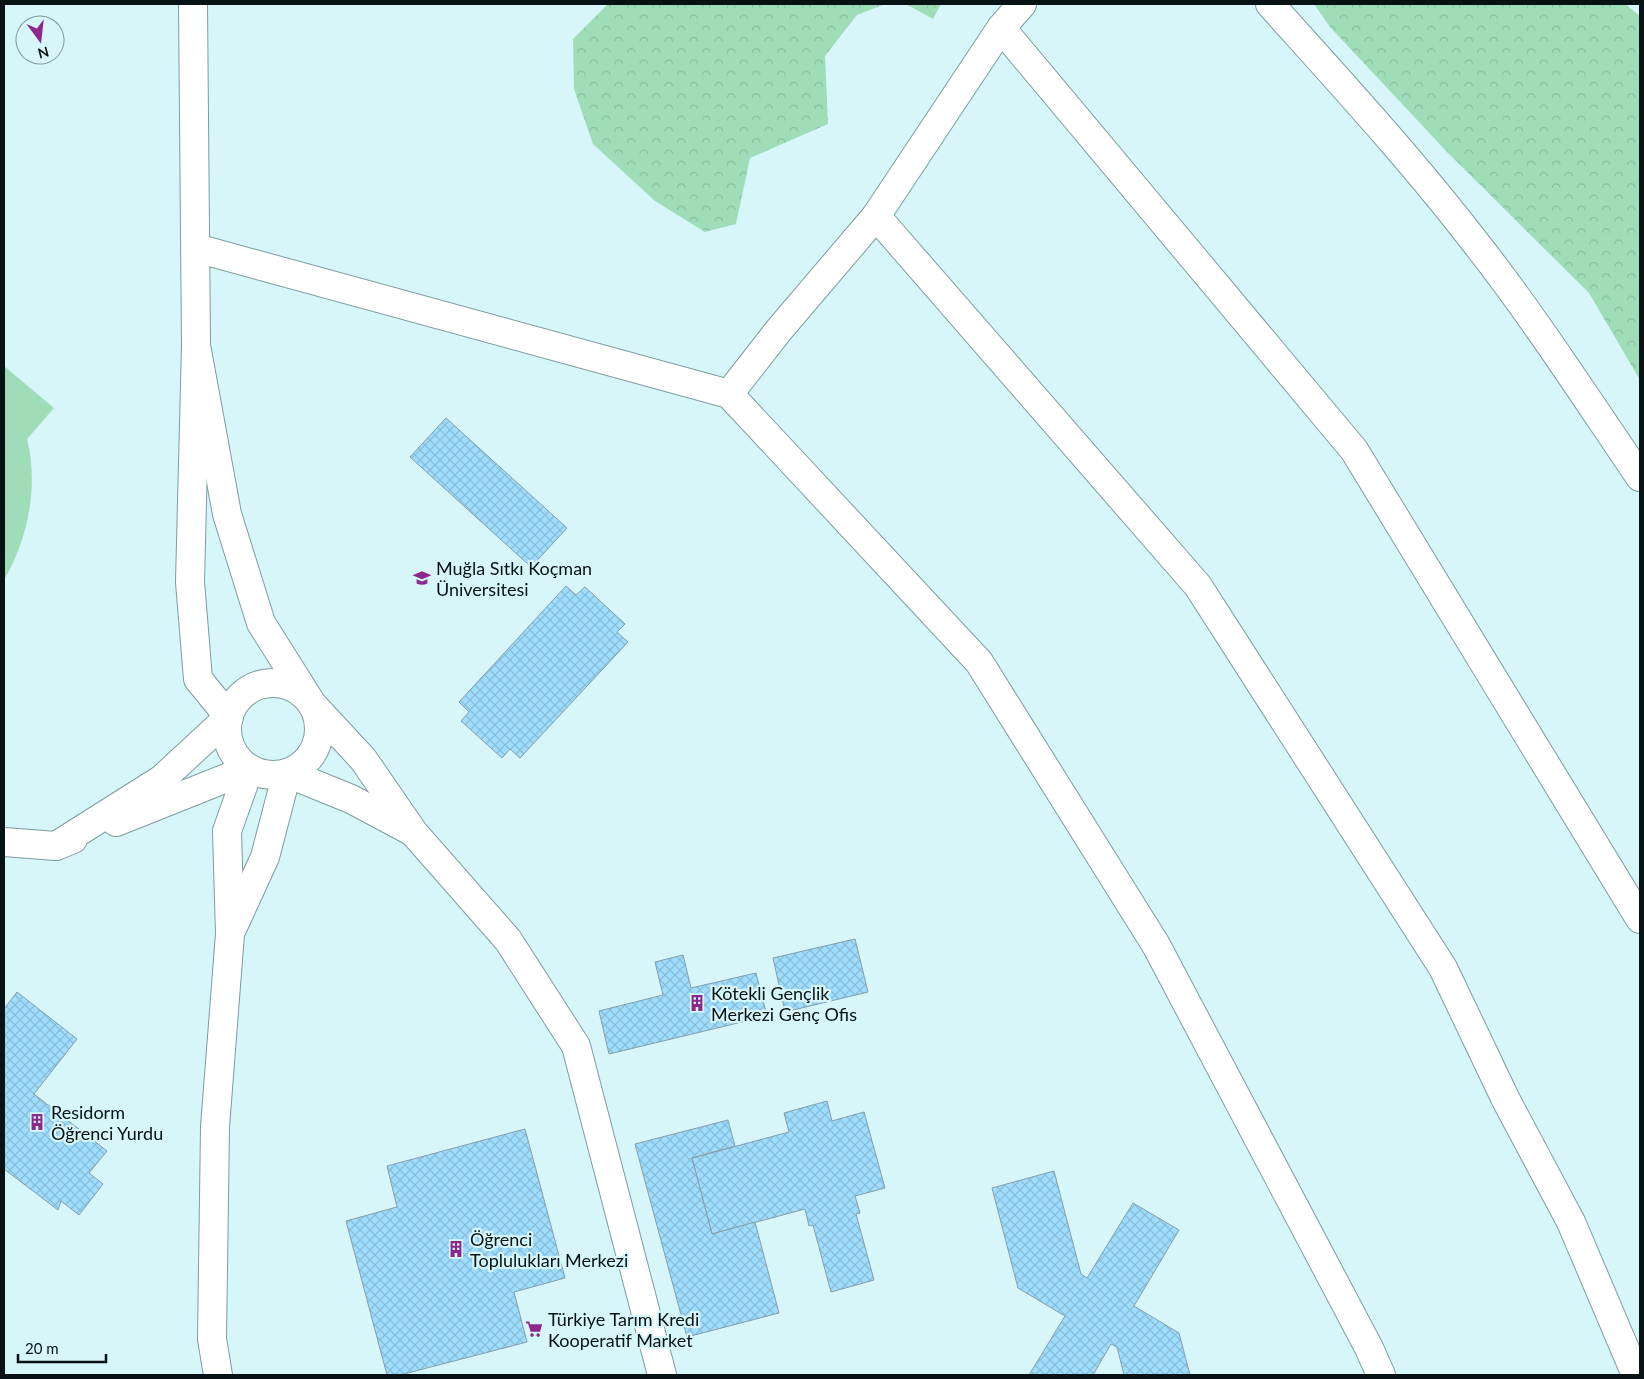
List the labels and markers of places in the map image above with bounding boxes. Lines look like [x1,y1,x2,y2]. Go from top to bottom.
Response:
place label: Muğla Sıtkı Koçman Üniversitesi [436,557,592,600]
school or university icon: Muğla Sıtkı Koçman Üniversitesi [412,568,432,588]
place label: Kötekli Gençlik Merkezi Genç Ofis [711,982,857,1025]
building icon: Kötekli Gençlik Merkezi Genç Ofis [687,993,707,1013]
place label: Residorm Öğrenci Yurdu [51,1101,163,1144]
building icon: Residorm Öğrenci Yurdu [27,1112,47,1132]
place label: Öğrenci Toplulukları Merkezi [470,1228,628,1271]
building icon: Öğrenci Toplulukları Merkezi [446,1239,466,1259]
place label: Türkiye Tarım Kredi Kooperatif Market [548,1308,699,1351]
supermarket icon: Türkiye Tarım Kredi Kooperatif Market [524,1319,544,1339]

